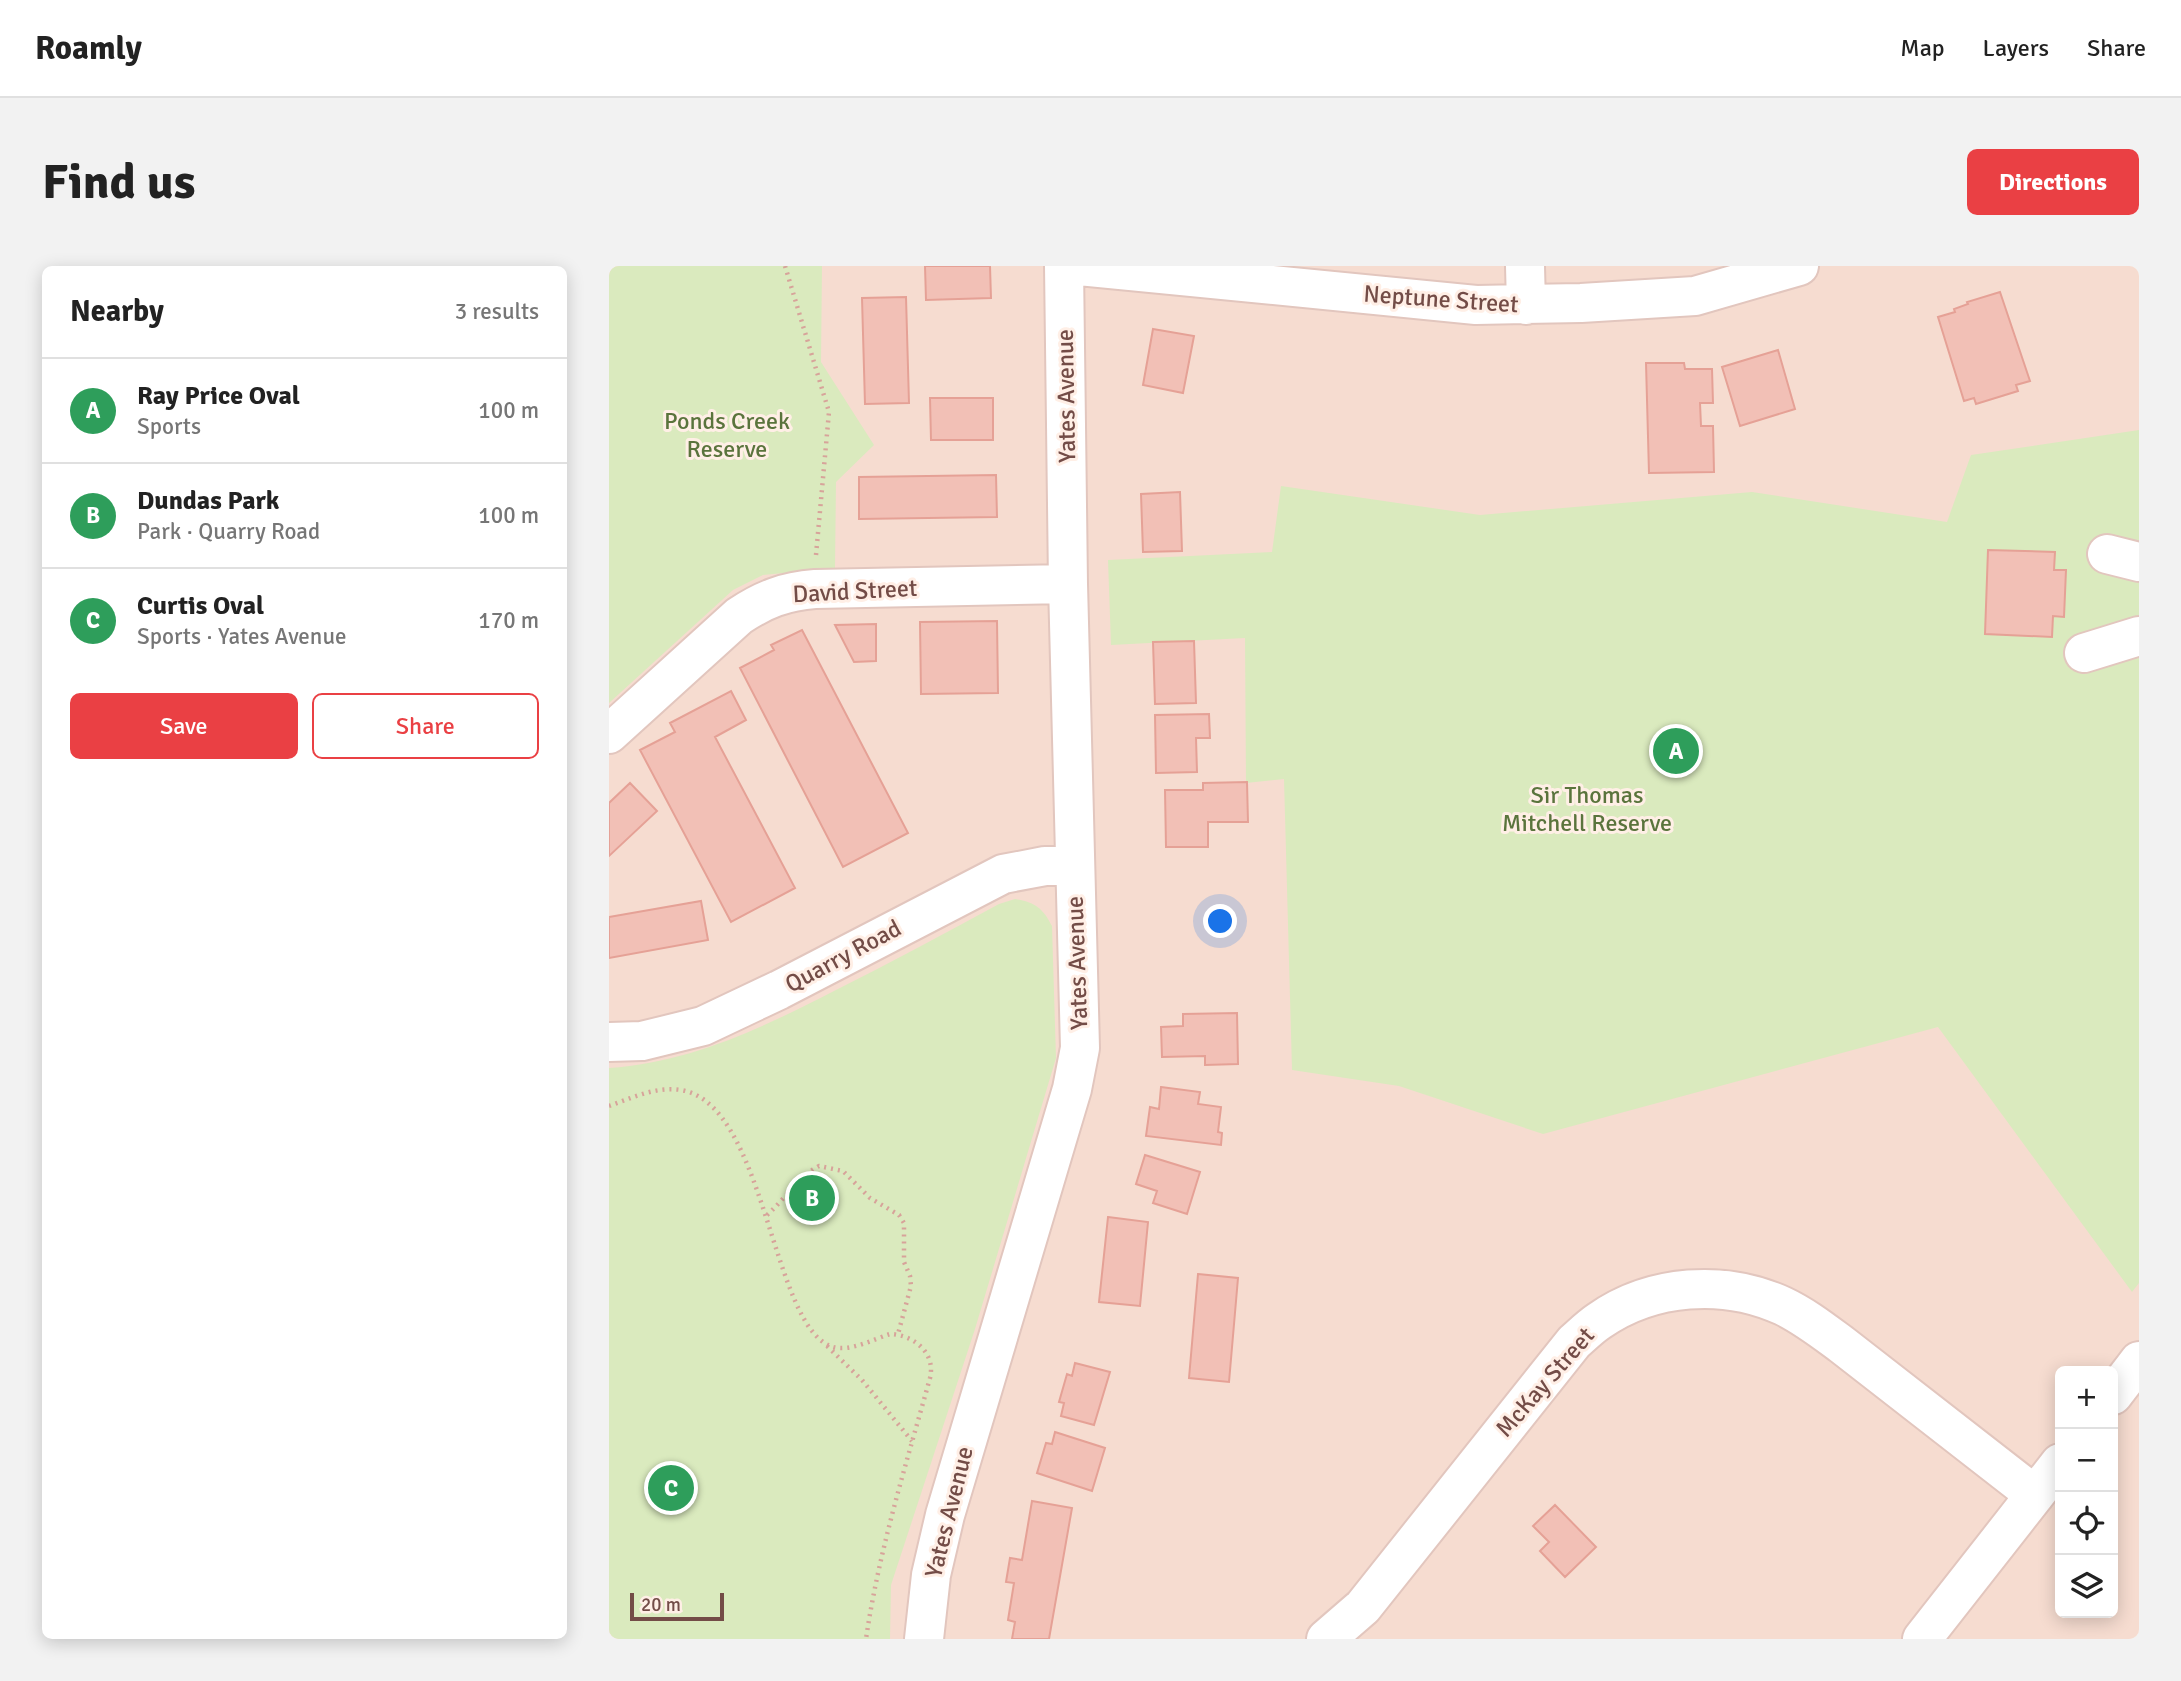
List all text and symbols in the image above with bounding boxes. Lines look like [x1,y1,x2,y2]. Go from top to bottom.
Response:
text: Roamly [35,28,142,69]
text: Map [1900,33,1945,63]
text: Layers [1983,33,2049,63]
text: Share [2087,33,2146,63]
button: Directions [1967,149,2139,215]
text: Find us [42,152,195,212]
street label: Neptune Street [1362,279,1520,319]
text: Nearby [70,293,164,330]
text: 3 results [455,297,539,326]
street label: Yates Avenue [1050,329,1082,463]
text: Ray Price Oval [137,380,300,412]
text: A [86,396,100,425]
text: 100 m [478,396,539,425]
park label: Ponds Creek Reserve [664,406,790,464]
text: Sports [137,412,201,441]
text: Dundas Park [137,485,279,517]
text: B [86,501,100,530]
text: 100 m [478,501,539,530]
text: Park · Quarry Road [137,517,320,546]
street label: David Street [792,573,918,609]
text: Curtis Oval [137,590,264,622]
text: C [86,606,100,635]
text: 170 m [478,606,539,635]
text: Sports · Yates Avenue [137,622,346,651]
button: Save [70,693,298,759]
button: Share [312,693,539,759]
pin: A [1653,725,1699,777]
park label: Sir Thomas Mitchell Reserve [1502,780,1672,838]
street label: Yates Avenue [1060,896,1094,1030]
your location [1203,904,1237,938]
street label: Quarry Road [780,913,906,999]
pin: B [789,1172,835,1224]
street label: McKay Street [1489,1321,1601,1443]
map controls [2055,1366,2118,1618]
button: + [2055,1366,2118,1429]
button: − [2055,1429,2118,1492]
street label: Yates Avenue [918,1443,980,1581]
pin: C [648,1462,694,1514]
button: locate [2055,1492,2118,1555]
button: layers [2055,1555,2118,1618]
scale bar [630,1590,725,1622]
text: 20 m [641,1593,681,1617]

